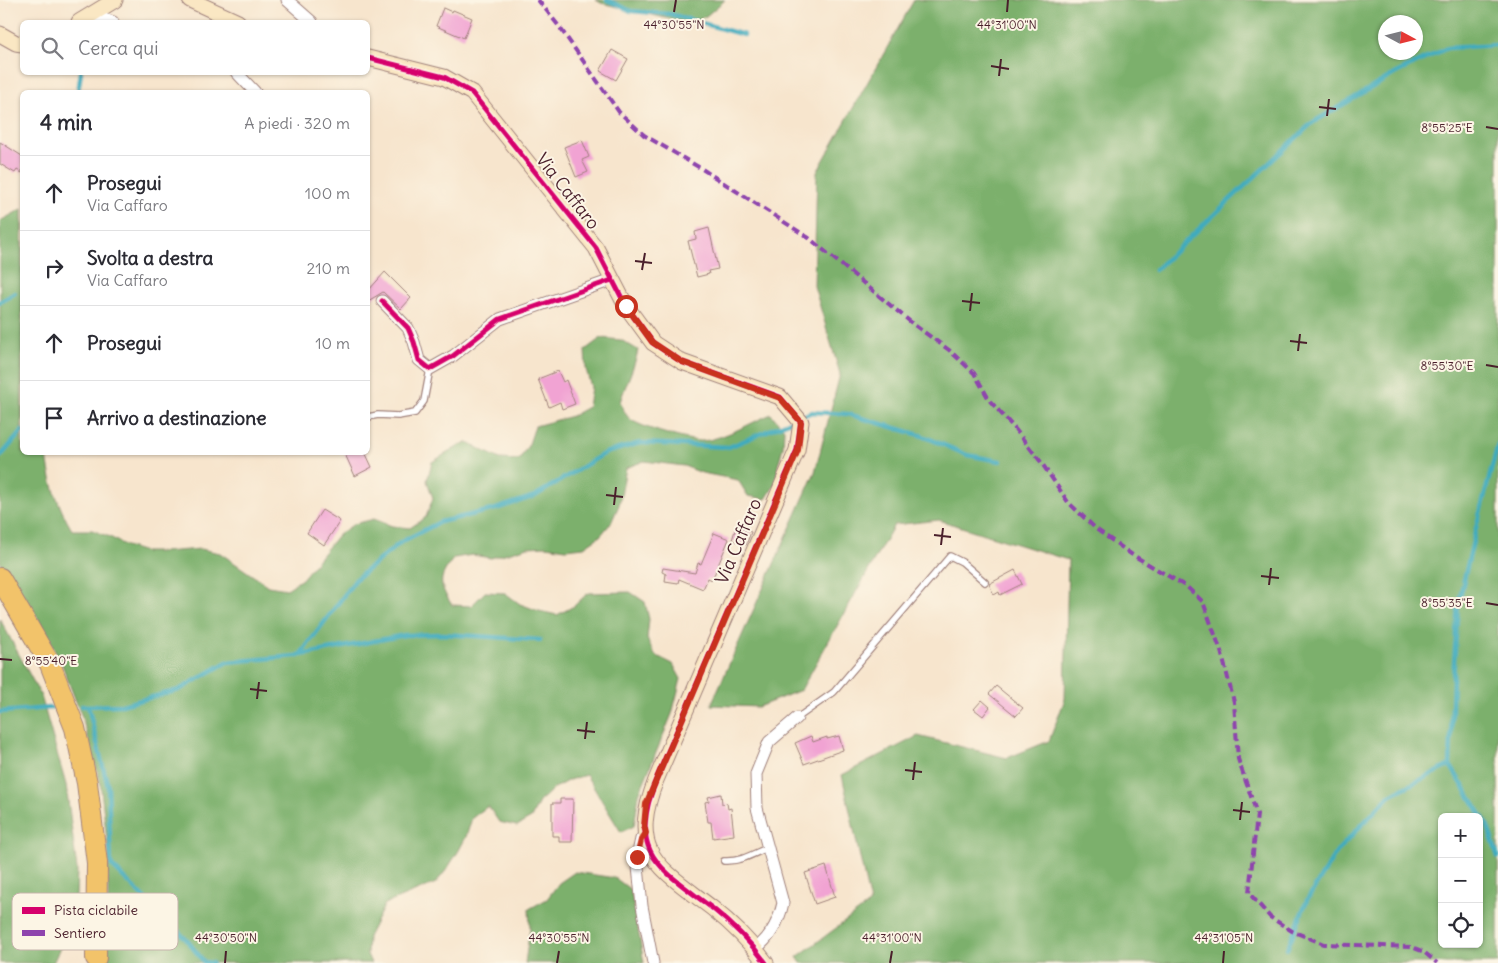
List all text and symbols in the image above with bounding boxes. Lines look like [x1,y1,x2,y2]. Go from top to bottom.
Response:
north arrow [1378,15,1423,60]
text: 44°30'55"N [643,17,705,32]
text: 44°31'00"N [977,17,1037,32]
search box [20,20,370,75]
icon: search [38,34,66,62]
text: Cerca qui [78,36,159,60]
text: 4 min [40,109,92,136]
text: A piedi · 320 m [244,113,350,133]
text: 8°55'25"E [1421,120,1473,135]
street label: Via Caffaro [531,148,605,234]
text: Prosegui [87,171,162,195]
icon: ahead [40,179,68,207]
text: 100 m [305,183,350,203]
text: Via Caffaro [87,195,168,215]
text: Svolta a destra [87,246,213,270]
icon: right [40,254,68,282]
text: 210 m [307,258,350,278]
text: Via Caffaro [87,270,168,290]
route start [615,295,638,318]
icon: ahead [40,329,68,357]
text: Prosegui [87,331,162,355]
text: 10 m [315,333,350,353]
text: 8°55'30"E [1421,358,1473,373]
icon: arrive [40,404,68,432]
text: Arrivo a destinazione [87,406,266,430]
street label: Via Caffaro [710,495,766,587]
text: 8°55'35"E [1421,595,1473,610]
text: 8°55'40"E [25,653,77,668]
map controls [1438,813,1483,948]
button: + [1438,813,1483,858]
route end [626,846,649,869]
button: − [1438,858,1483,903]
legend [12,893,178,950]
text: Pista ciclabile [54,901,138,919]
button: locate [1438,903,1483,948]
text: Sentiero [54,924,106,942]
text: 44°30'50"N [195,930,257,945]
text: 44°30'55"N [528,930,590,945]
text: 44°31'00"N [862,930,922,945]
text: 44°31'05"N [1195,930,1253,945]

